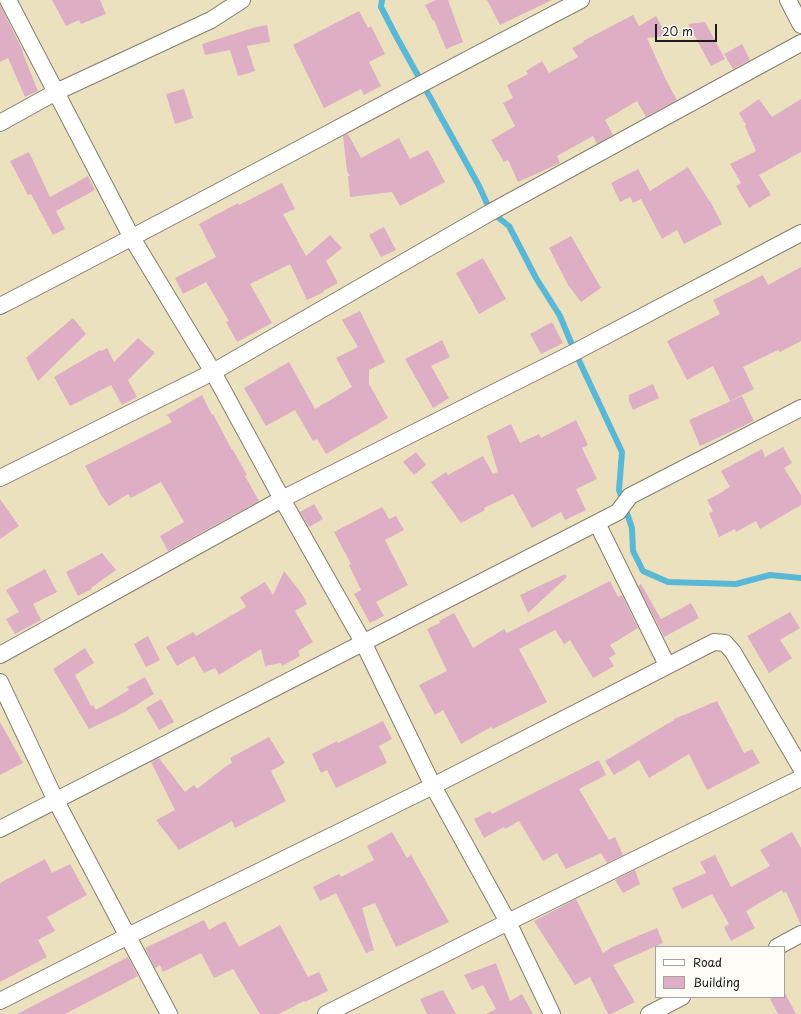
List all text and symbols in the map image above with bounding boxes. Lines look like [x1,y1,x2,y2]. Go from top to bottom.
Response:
scale bar [657,16,719,42]
text: 20 m [662,22,693,40]
legend [655,946,785,998]
text: Road [693,953,722,971]
text: Building [693,973,740,991]

